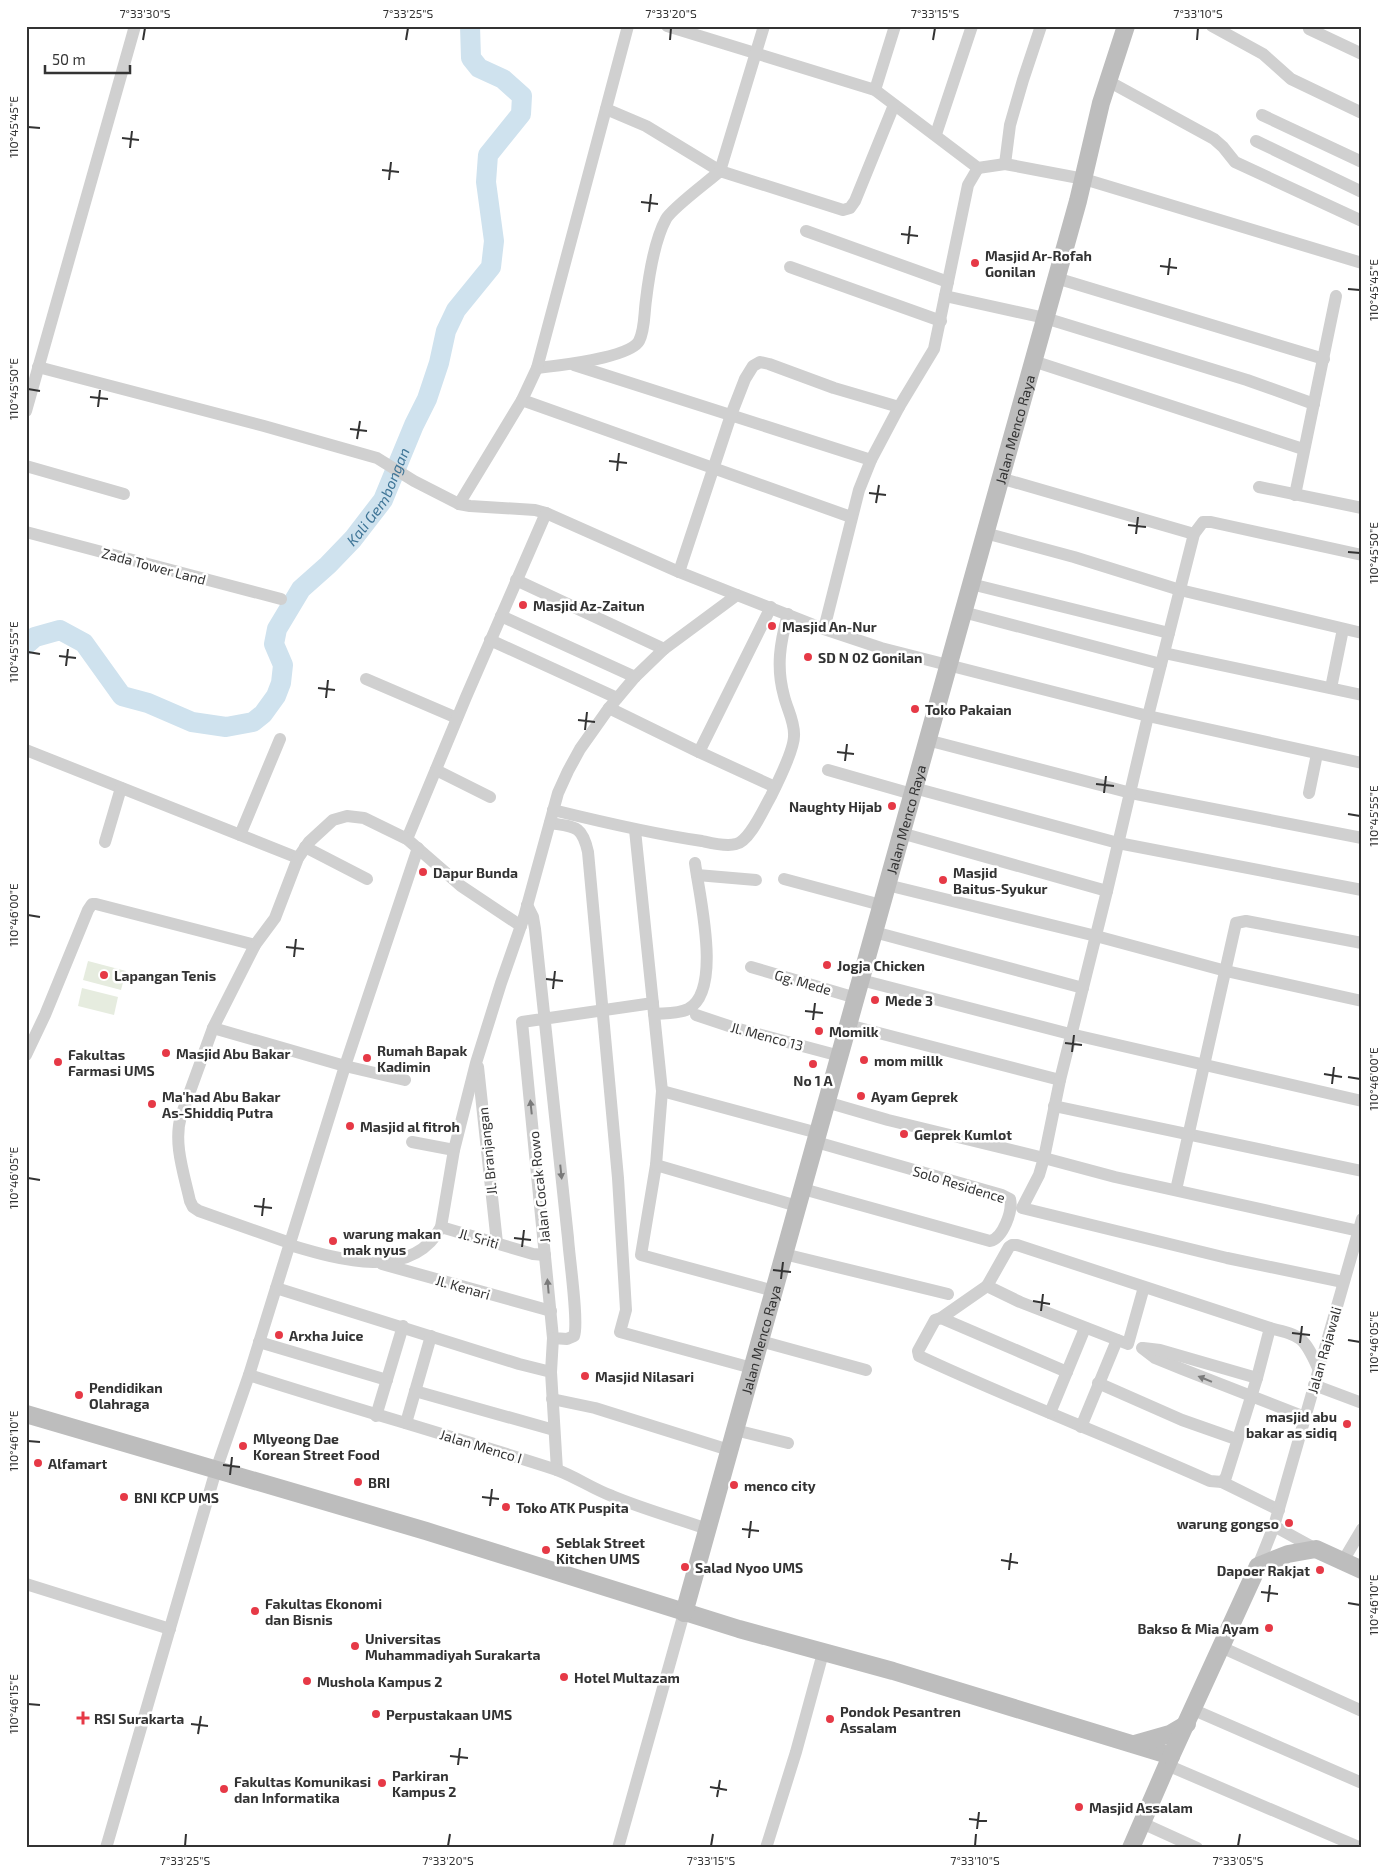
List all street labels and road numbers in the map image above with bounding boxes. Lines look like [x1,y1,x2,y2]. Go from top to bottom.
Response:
street label: Jalan Menco Raya [991,373,1038,486]
street label: Zada Tower Land [100,544,208,588]
street label: Jalan Menco Raya [882,763,929,876]
street label: Gg. Mede [773,966,833,998]
street label: Jl. Menco 13 [729,1018,805,1054]
street label: Jl. Branjangan [474,1106,500,1196]
street label: Jalan Cocak Rowo [525,1130,553,1244]
street label: Solo Residence [911,1162,1007,1206]
street label: Jl. Sriti [457,1224,501,1252]
street label: Jl. Kenari [434,1271,492,1303]
street label: Jalan Menco Raya [737,1283,784,1396]
street label: Jalan Rajawali [1303,1304,1345,1396]
street label: Jalan Menco I [438,1425,524,1467]

